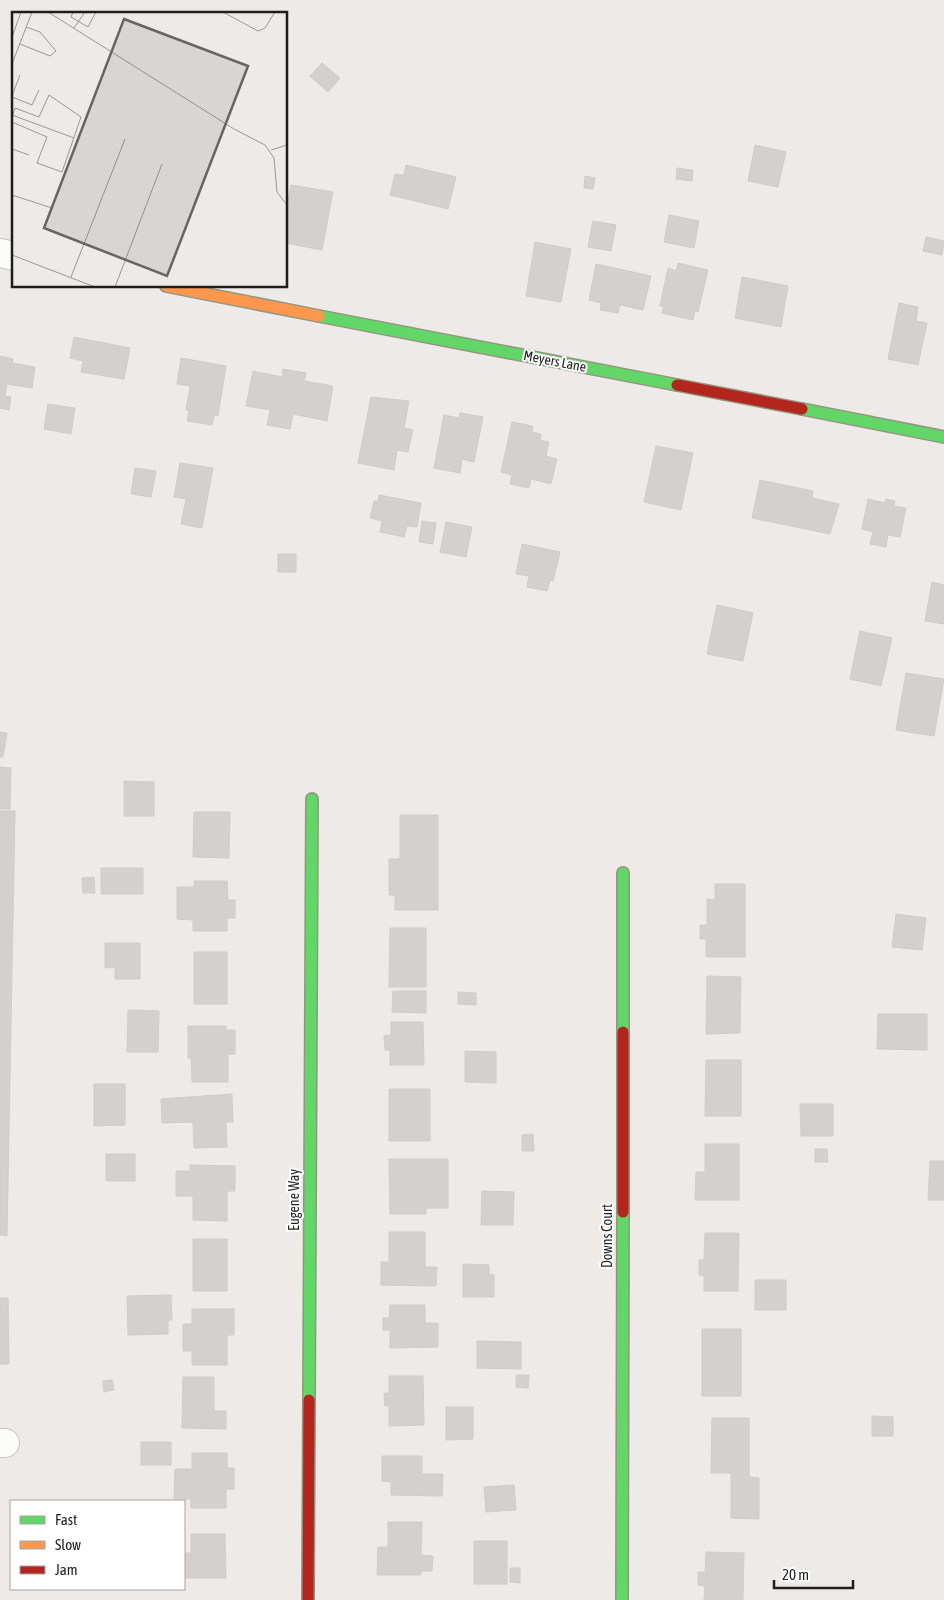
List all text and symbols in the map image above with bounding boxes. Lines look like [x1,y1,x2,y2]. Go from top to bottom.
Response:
inset map [12,12,288,288]
street label: Meyers Lane [522,347,588,375]
street label: Eugene Way [286,1169,302,1231]
street label: Downs Court [599,1204,615,1268]
legend [10,1500,185,1590]
text: Fast [55,1511,77,1528]
text: Slow [55,1536,81,1553]
scale bar [774,1558,853,1590]
text: Jam [55,1561,78,1578]
text: 20 m [782,1566,809,1583]

